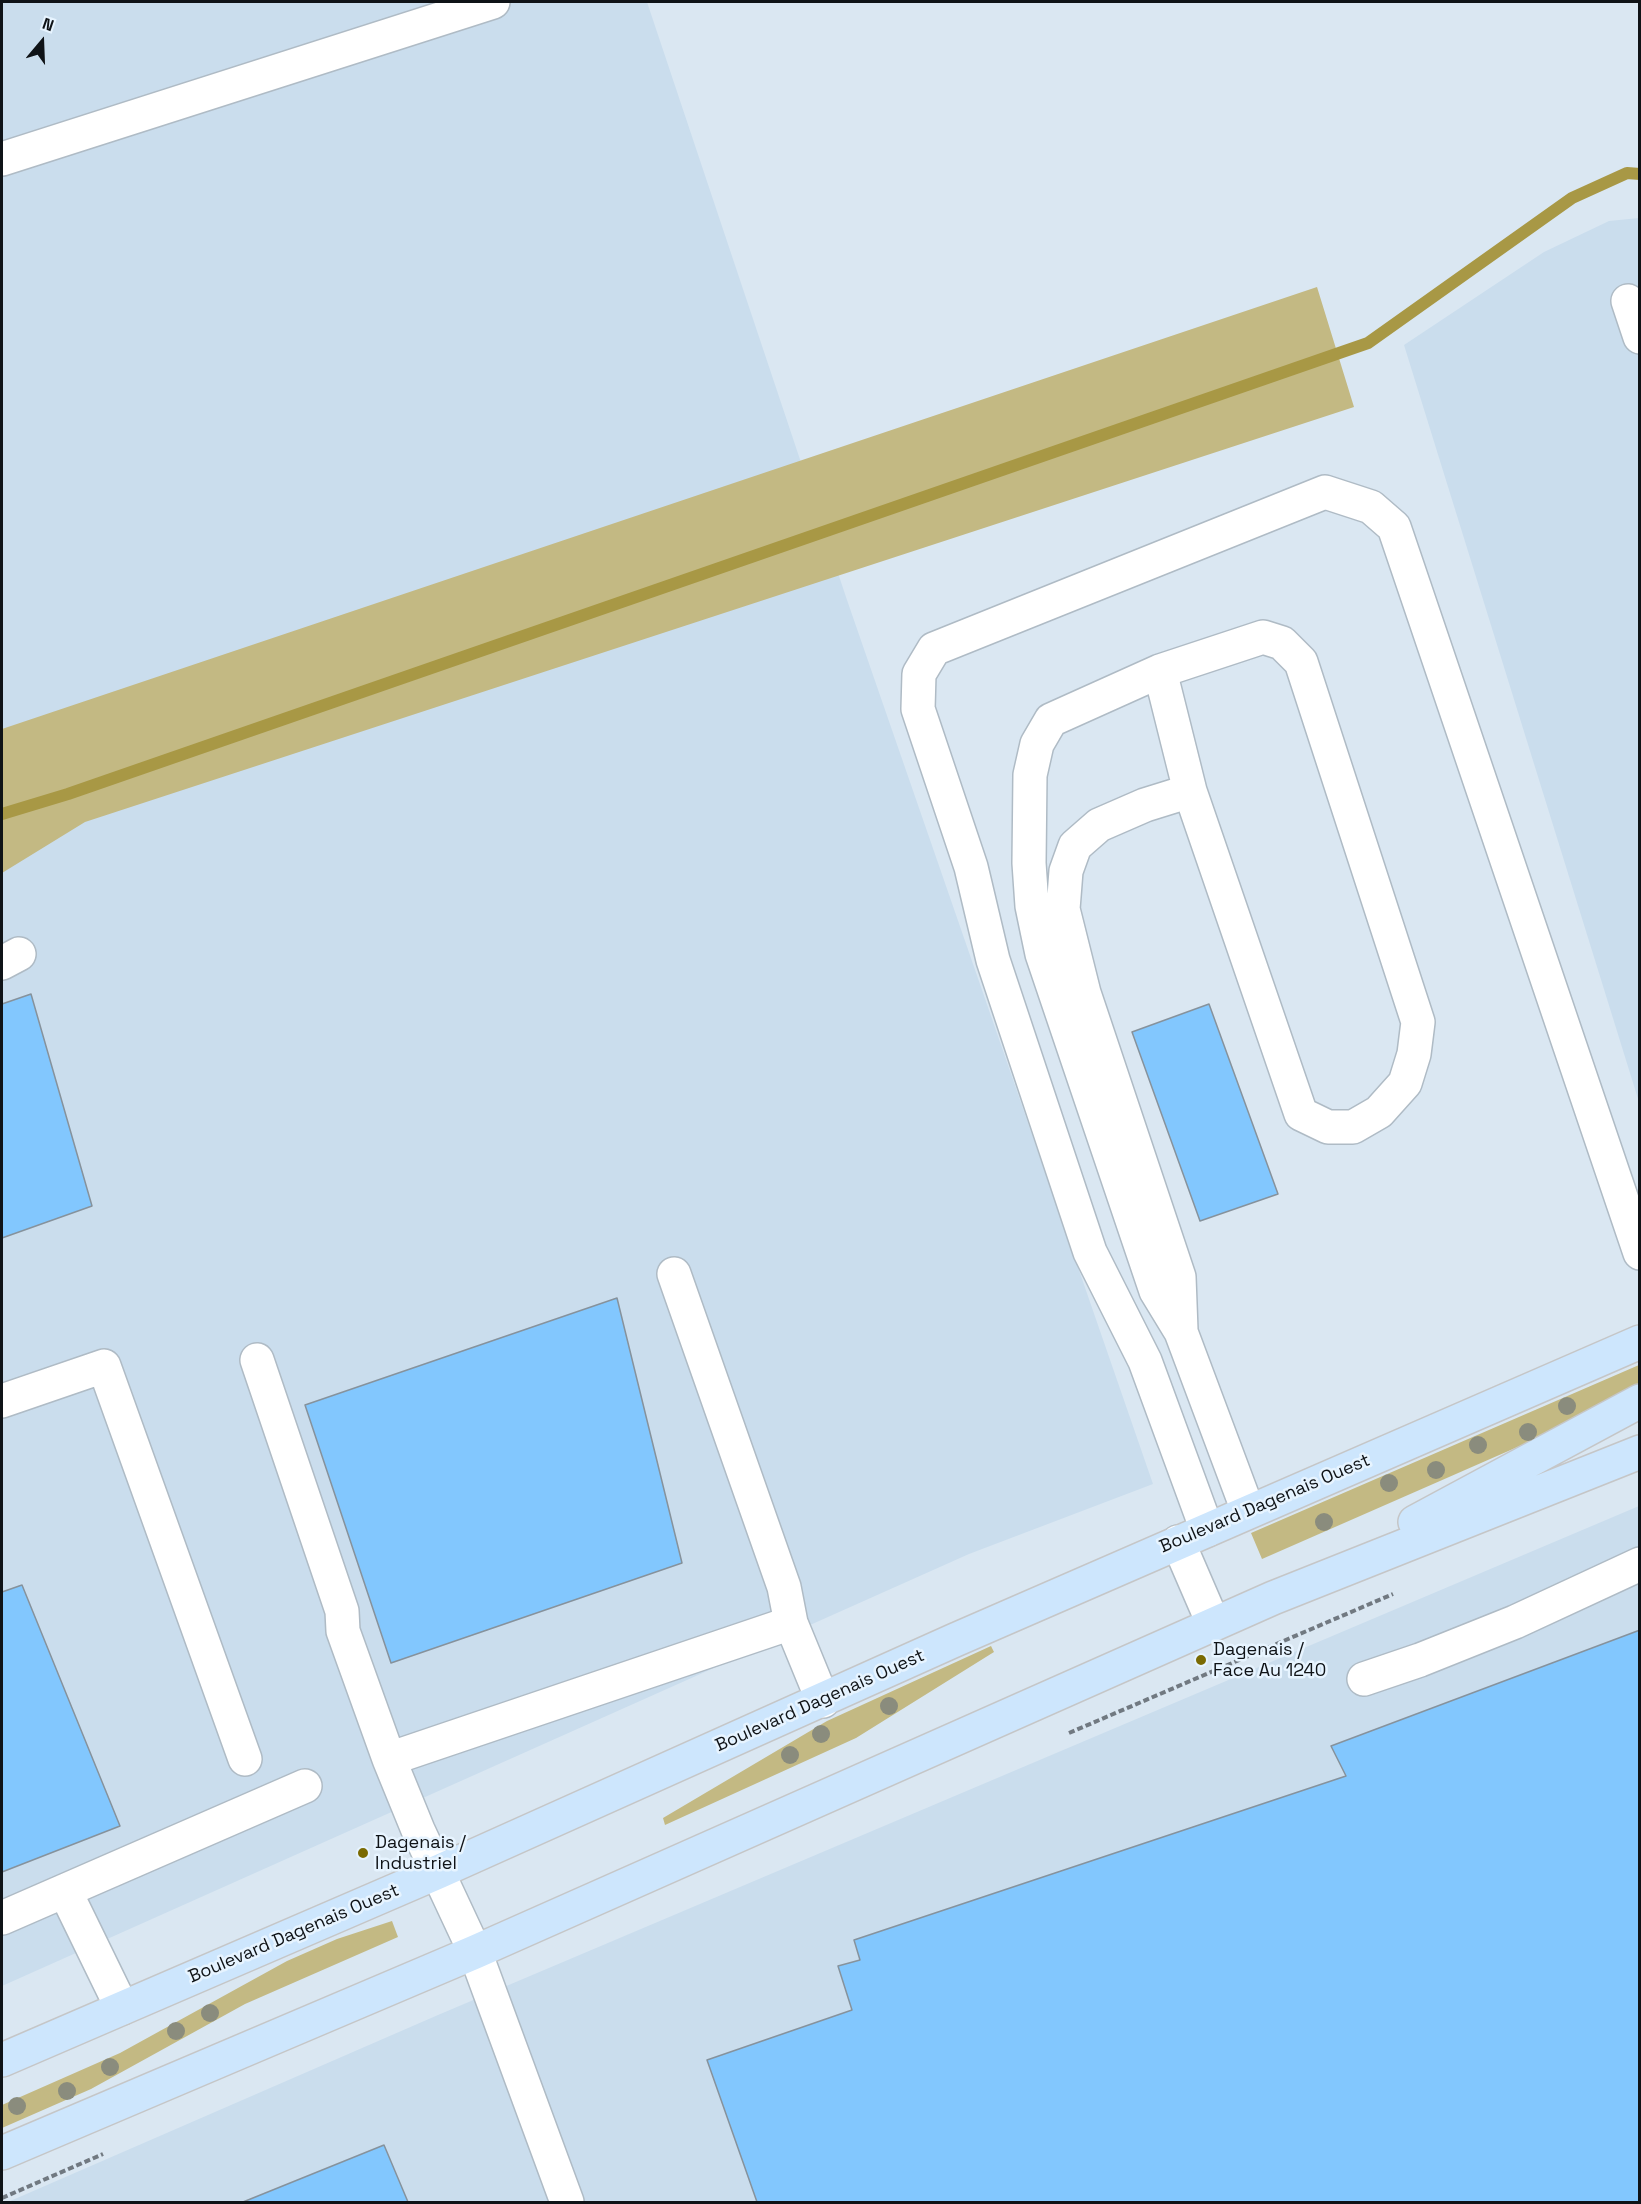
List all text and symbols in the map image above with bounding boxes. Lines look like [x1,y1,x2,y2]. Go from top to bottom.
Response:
north arrow [12,12,72,72]
text: N [40,13,57,36]
street label: Boulevard Dagenais Ouest [1156,1450,1374,1558]
place label: Dagenais / Face Au 1240 [1213,1639,1326,1682]
street label: Boulevard Dagenais Ouest [712,1645,928,1757]
marker: Dagenais / Face Au 1240 [1194,1653,1208,1667]
place label: Dagenais / Industriel [375,1832,466,1874]
marker: Dagenais / Industriel [356,1846,370,1860]
street label: Boulevard Dagenais Ouest [185,1880,403,1988]

